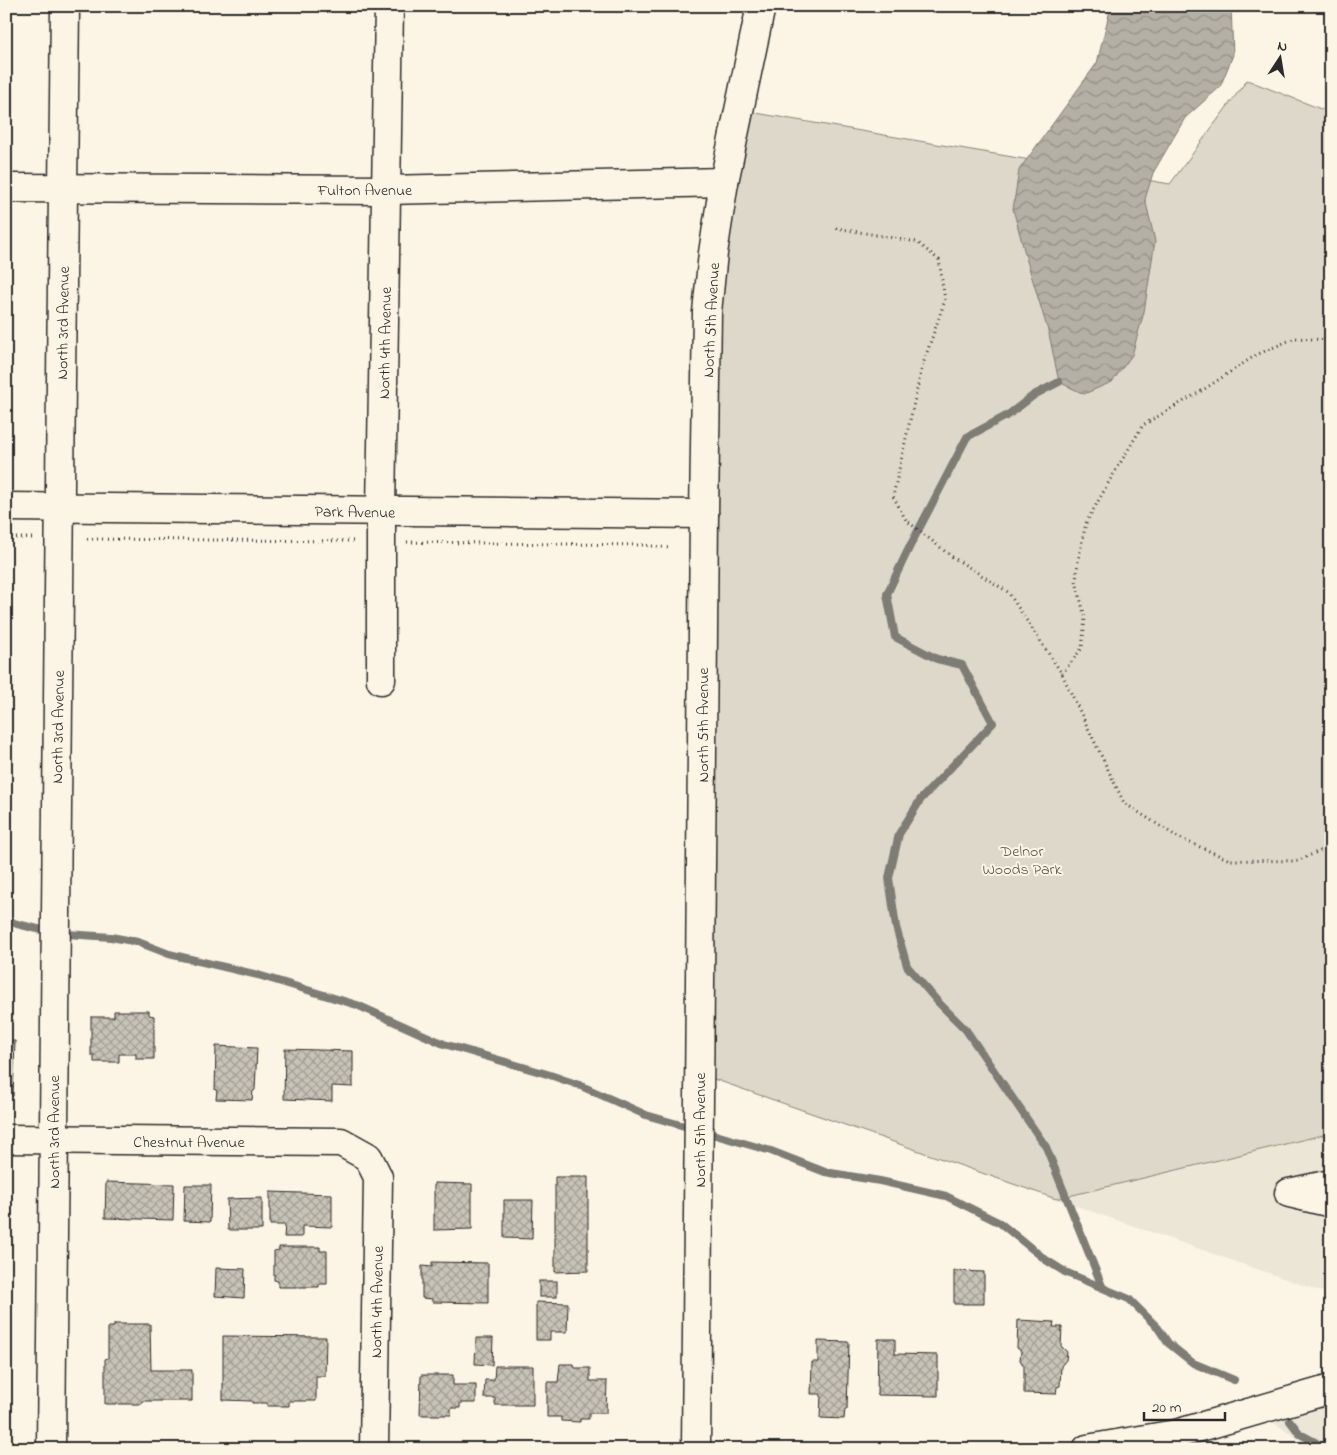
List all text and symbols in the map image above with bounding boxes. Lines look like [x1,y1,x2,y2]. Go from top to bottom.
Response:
north arrow [1254,32,1304,82]
text: N [1276,35,1289,58]
street label: Fulton Avenue [317,179,413,203]
street label: North 5th Avenue [697,261,727,378]
street label: North 3rd Avenue [51,265,77,380]
street label: North 4th Avenue [373,286,399,399]
street label: Park Avenue [314,500,396,526]
street label: North 5th Avenue [692,667,716,783]
street label: North 3rd Avenue [46,669,72,784]
park label: Delnor Woods Park [982,840,1063,882]
street label: North 5th Avenue [689,1072,713,1188]
street label: North 3rd Avenue [43,1074,67,1189]
street label: Chestnut Avenue [133,1131,245,1155]
street label: North 4th Avenue [365,1245,391,1358]
scale bar [1144,1390,1226,1422]
text: 20 m [1152,1397,1182,1419]

